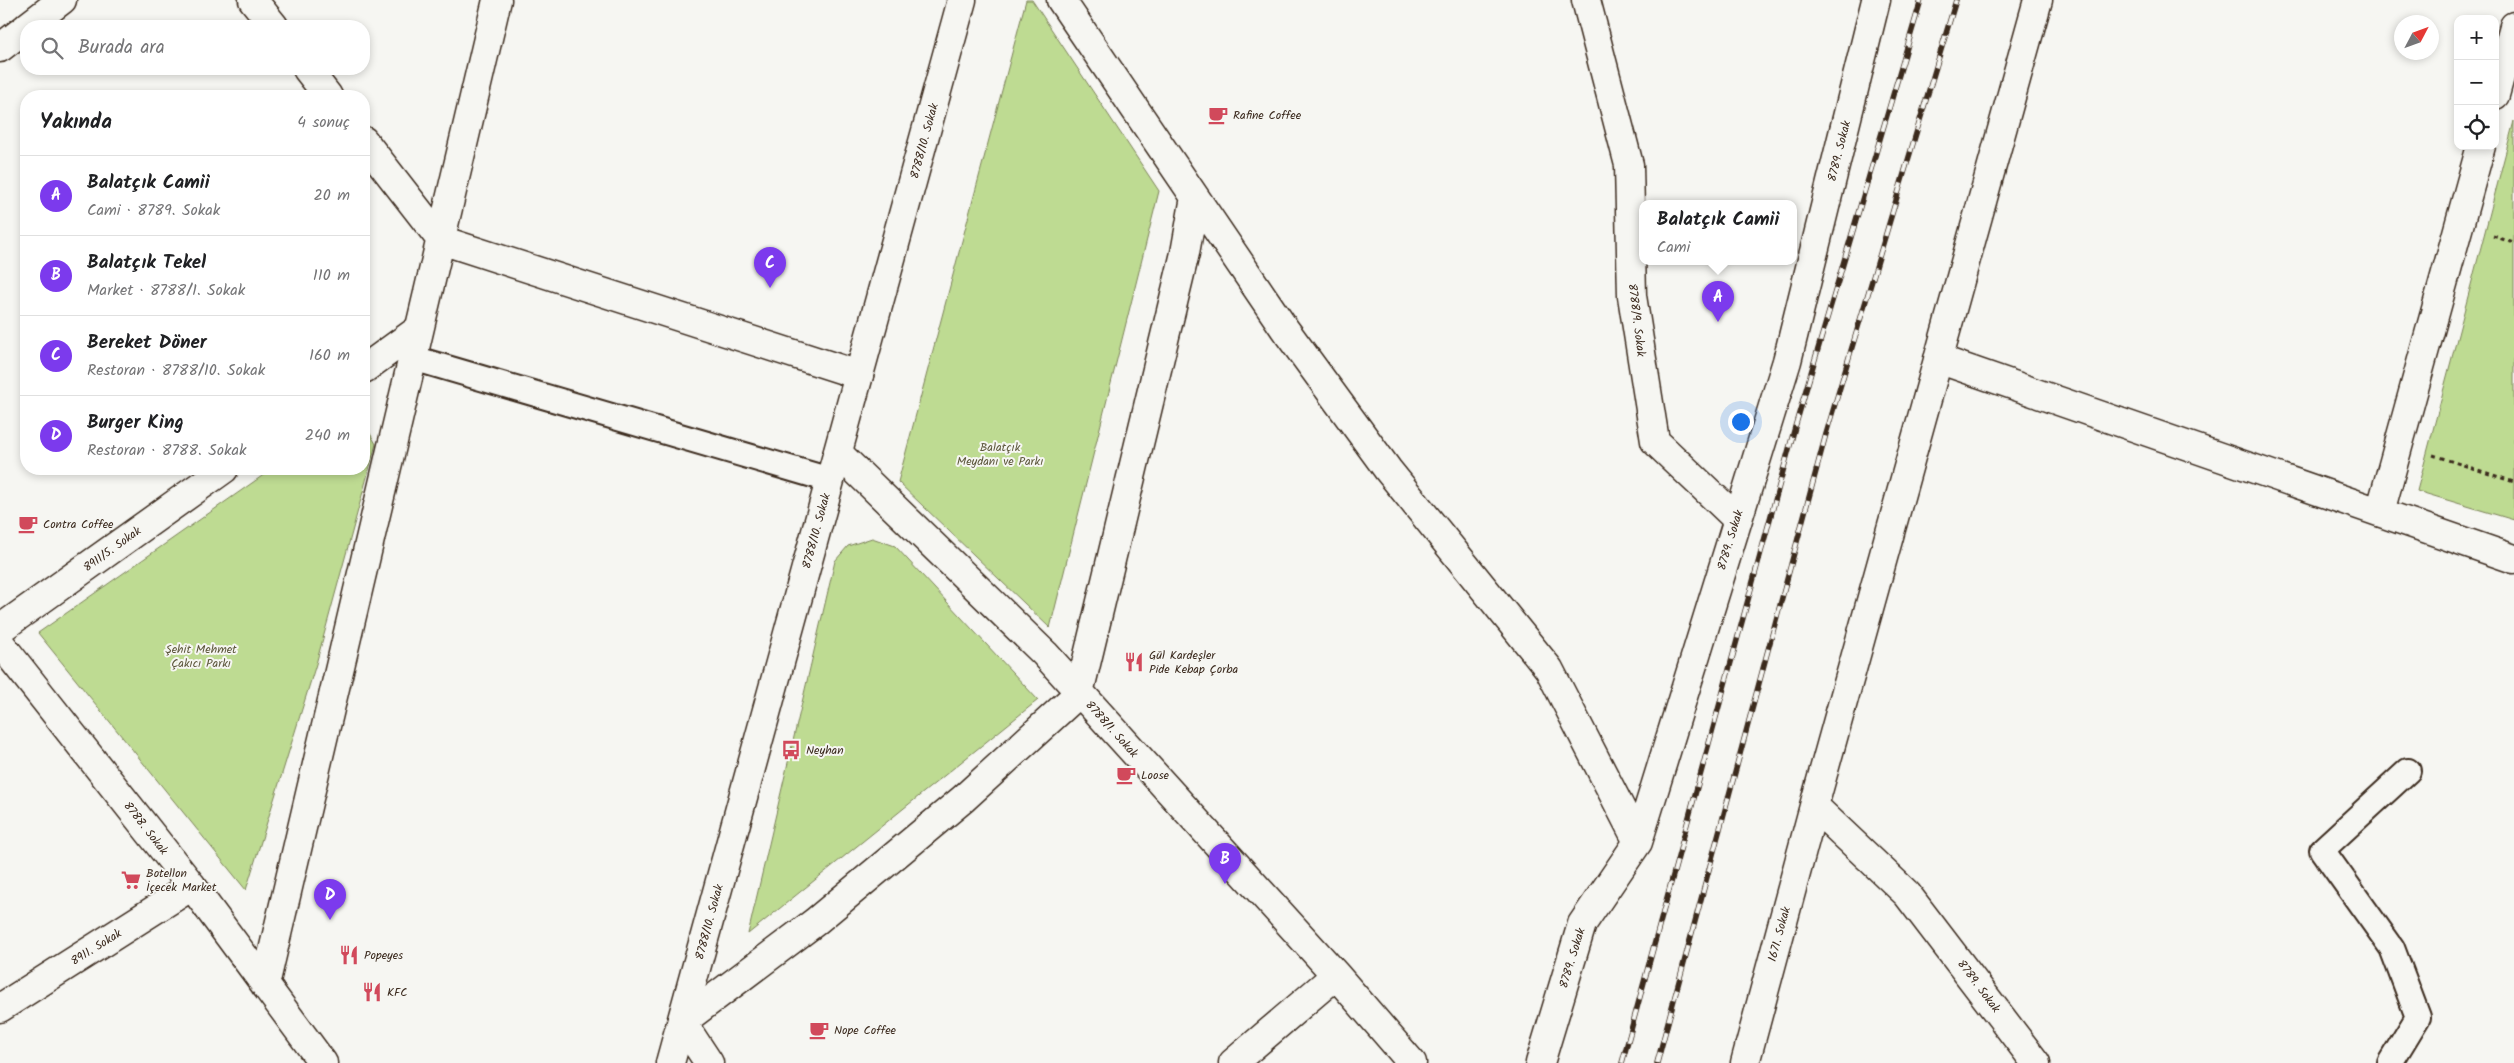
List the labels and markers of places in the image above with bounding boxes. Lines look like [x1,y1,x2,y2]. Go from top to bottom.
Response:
cafe icon: Rafine Coffee [1207,104,1229,126]
place label: Rafine Coffee [1233,106,1302,125]
pin: C [754,247,786,288]
pin: A [1702,281,1734,322]
cafe icon: Contra Coffee [17,513,39,535]
place label: Contra Coffee [43,515,114,534]
place label: Gül Kardeşler Pide Kebap Çorba [1149,646,1238,679]
restaurant icon: Gül Kardeşler Pide Kebap Çorba [1123,651,1145,673]
bus stop icon: Neyhan [780,739,802,761]
place label: Neyhan [806,741,844,760]
cafe icon: Loose [1115,764,1137,786]
place label: Loose [1141,766,1170,785]
pin: B [1209,843,1241,884]
place label: Botellon İçecek Market [146,864,217,897]
supermarket icon: Botellon İçecek Market [120,869,142,891]
pin: D [314,879,346,920]
restaurant icon: Popeyes [338,944,360,966]
place label: Popeyes [364,946,403,965]
restaurant icon: KFC [361,981,383,1003]
place label: KFC [387,983,408,1002]
cafe icon: Nope Coffee [808,1019,830,1041]
place label: Nope Coffee [834,1021,897,1040]

